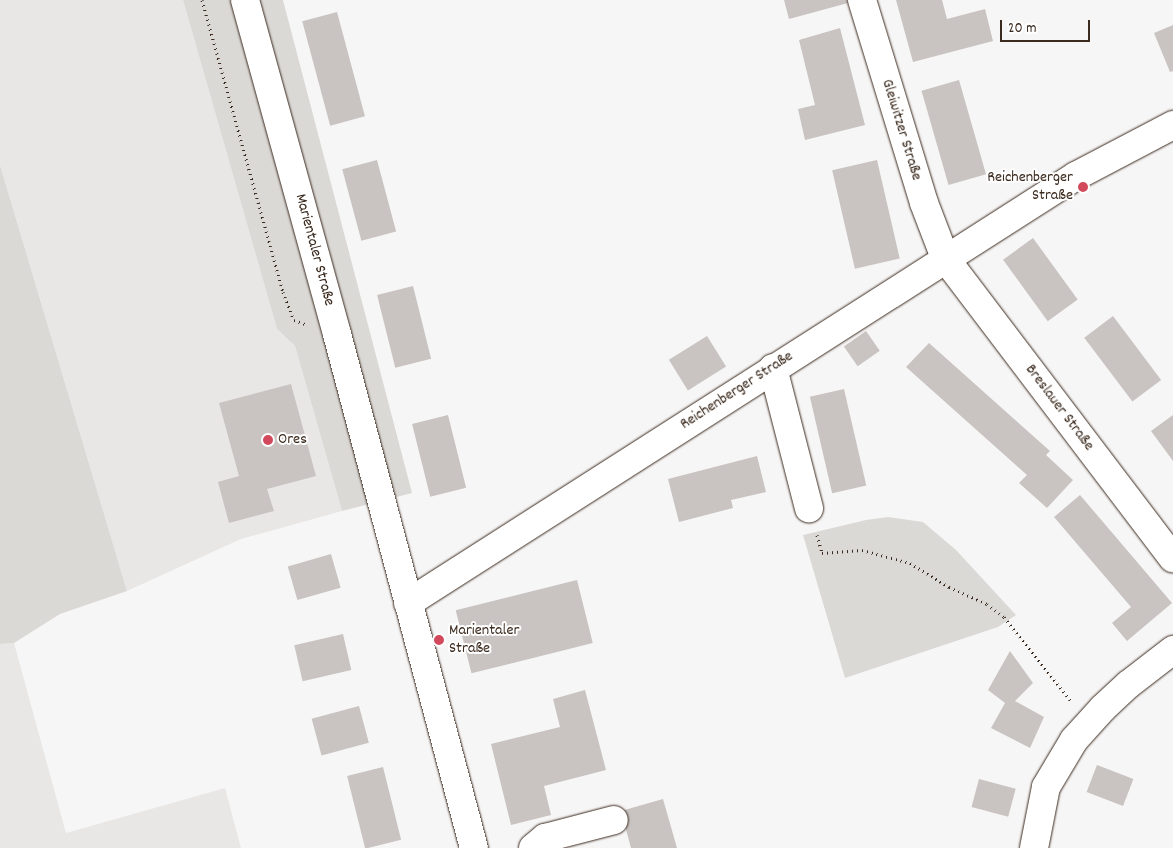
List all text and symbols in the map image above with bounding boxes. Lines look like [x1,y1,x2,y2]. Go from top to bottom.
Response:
scale bar [1003,10,1093,42]
text: 20 m [1008,18,1036,40]
street label: Gleiwitzer Straße [877,77,925,183]
place label: Reichenberger Straße [987,168,1073,206]
marker: Reichenberger Straße [1077,181,1089,193]
street label: Marientaler Straße [290,192,338,308]
street label: Reichenberger Straße [677,347,797,435]
street label: Breslauer Straße [1020,361,1098,455]
place label: Ores [278,430,307,450]
marker: Ores [262,434,274,446]
place label: Marientaler Straße [449,621,519,659]
marker: Marientaler Straße [433,634,445,646]

